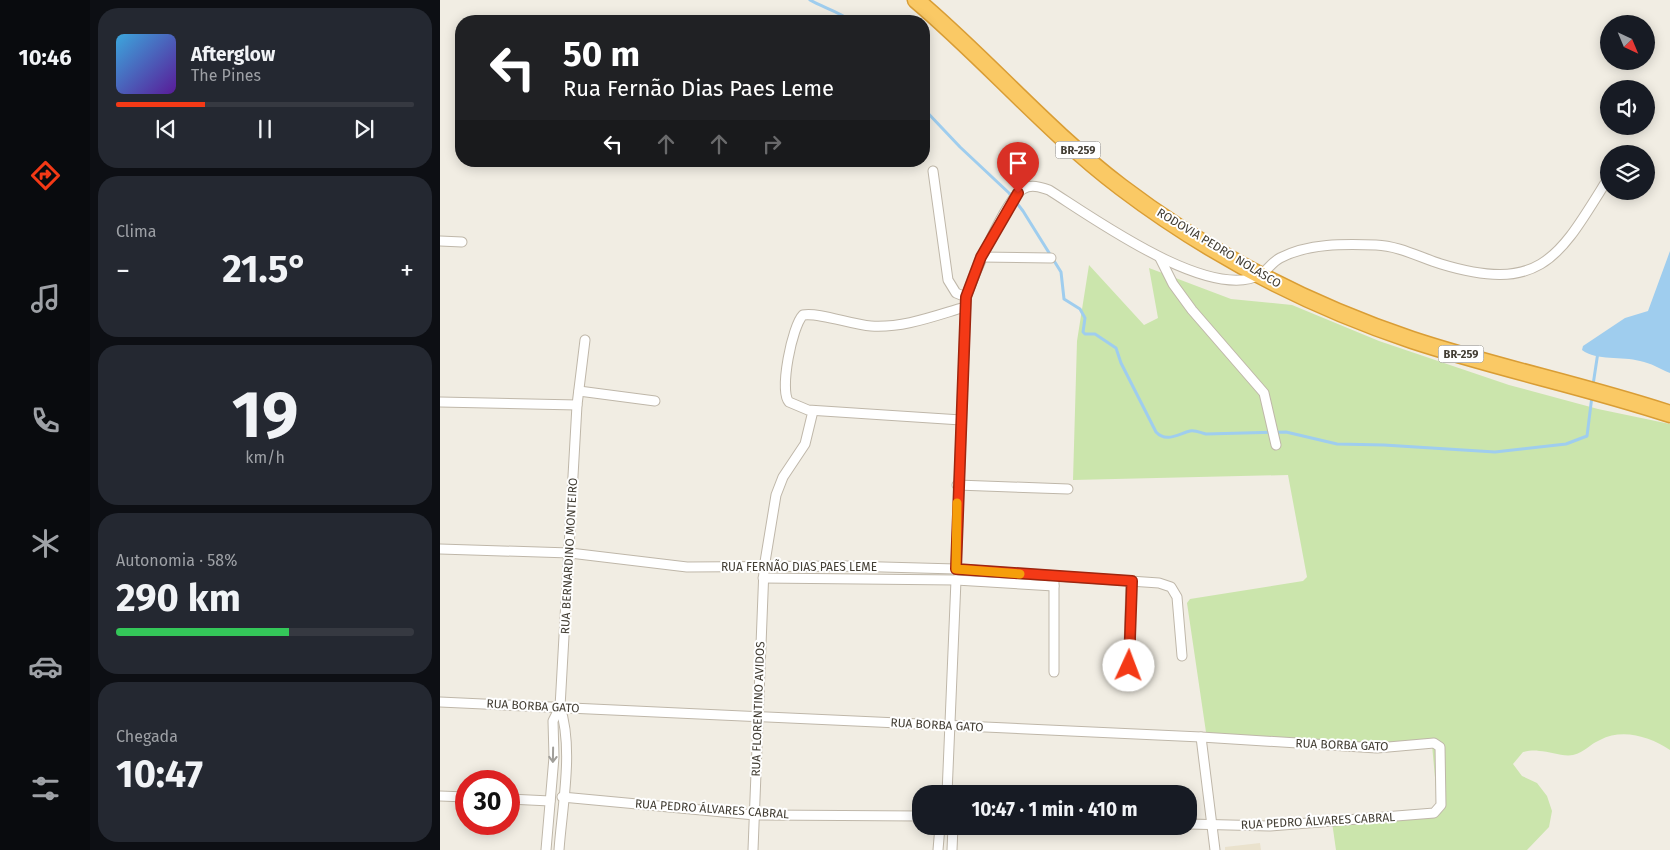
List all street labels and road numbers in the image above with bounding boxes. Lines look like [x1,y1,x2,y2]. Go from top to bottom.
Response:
road number: BR-259 [1056,142,1100,158]
street label: RODOVIA PEDRO NOLASCO [1154,205,1284,291]
road number: BR-259 [1438,346,1484,362]
street label: RUA BERNARDINO MONTEIRO [558,477,580,635]
street label: RUA FERNÃO DIAS PAES LEME [721,559,877,574]
street label: RUA FLORENTINO AVIDOS [749,641,767,777]
street label: RUA BORBA GATO [486,697,580,715]
street label: RUA BORBA GATO [890,716,984,734]
street label: RUA BORBA GATO [1295,736,1389,754]
street label: RUA PEDRO ÁLVARES CABRAL [634,796,790,821]
street label: RUA PEDRO ÁLVARES CABRAL [1240,809,1395,832]

